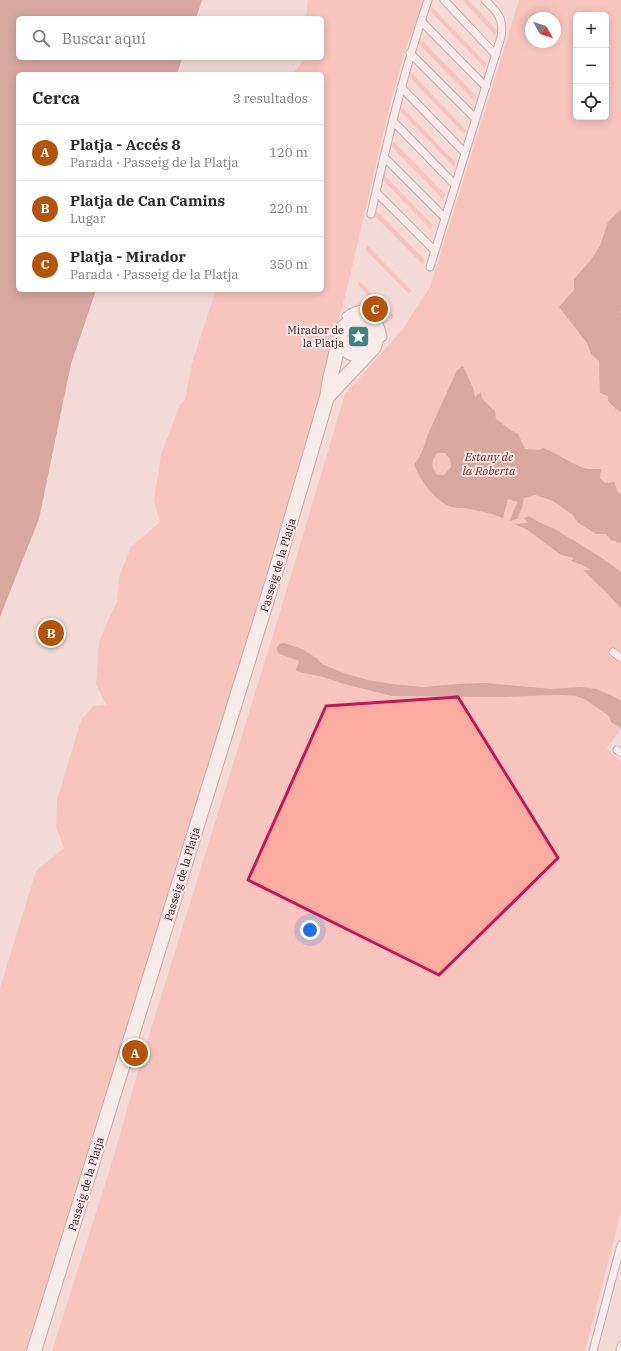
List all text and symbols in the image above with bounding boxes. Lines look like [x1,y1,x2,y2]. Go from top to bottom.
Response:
north arrow [525,12,561,48]
map controls [573,12,609,120]
button: + [573,12,609,48]
search box [16,16,324,60]
icon: search [30,27,52,49]
text: Buscar aquí [62,29,146,48]
button: − [573,48,609,84]
button: locate [573,84,609,120]
text: Cerca [32,87,80,109]
text: 3 resultados [233,90,308,107]
text: Platja - Accés 8 [70,135,181,154]
text: A [40,144,50,161]
text: 120 m [269,144,308,161]
text: Parada · Passeig de la Platja [70,154,238,171]
text: Platja de Can Camins [70,191,225,210]
text: B [40,200,50,217]
text: 220 m [269,200,308,217]
text: Lugar [70,210,106,227]
text: Platja - Mirador [70,247,186,266]
text: C [41,256,49,273]
text: 350 m [269,256,308,273]
text: Parada · Passeig de la Platja [70,266,238,283]
pin: C [362,294,388,324]
place label: Mirador de la Platja [287,323,344,350]
place icon: Mirador de la Platja [346,323,372,349]
water label: Estany de la Roberta [462,449,516,478]
street label: Passeig de la Platja [257,516,299,614]
pin: B [38,618,64,648]
street label: Passeig de la Platja [161,825,203,923]
your location [300,920,320,940]
pin: A [122,1038,148,1068]
street label: Passeig de la Platja [65,1135,107,1233]

